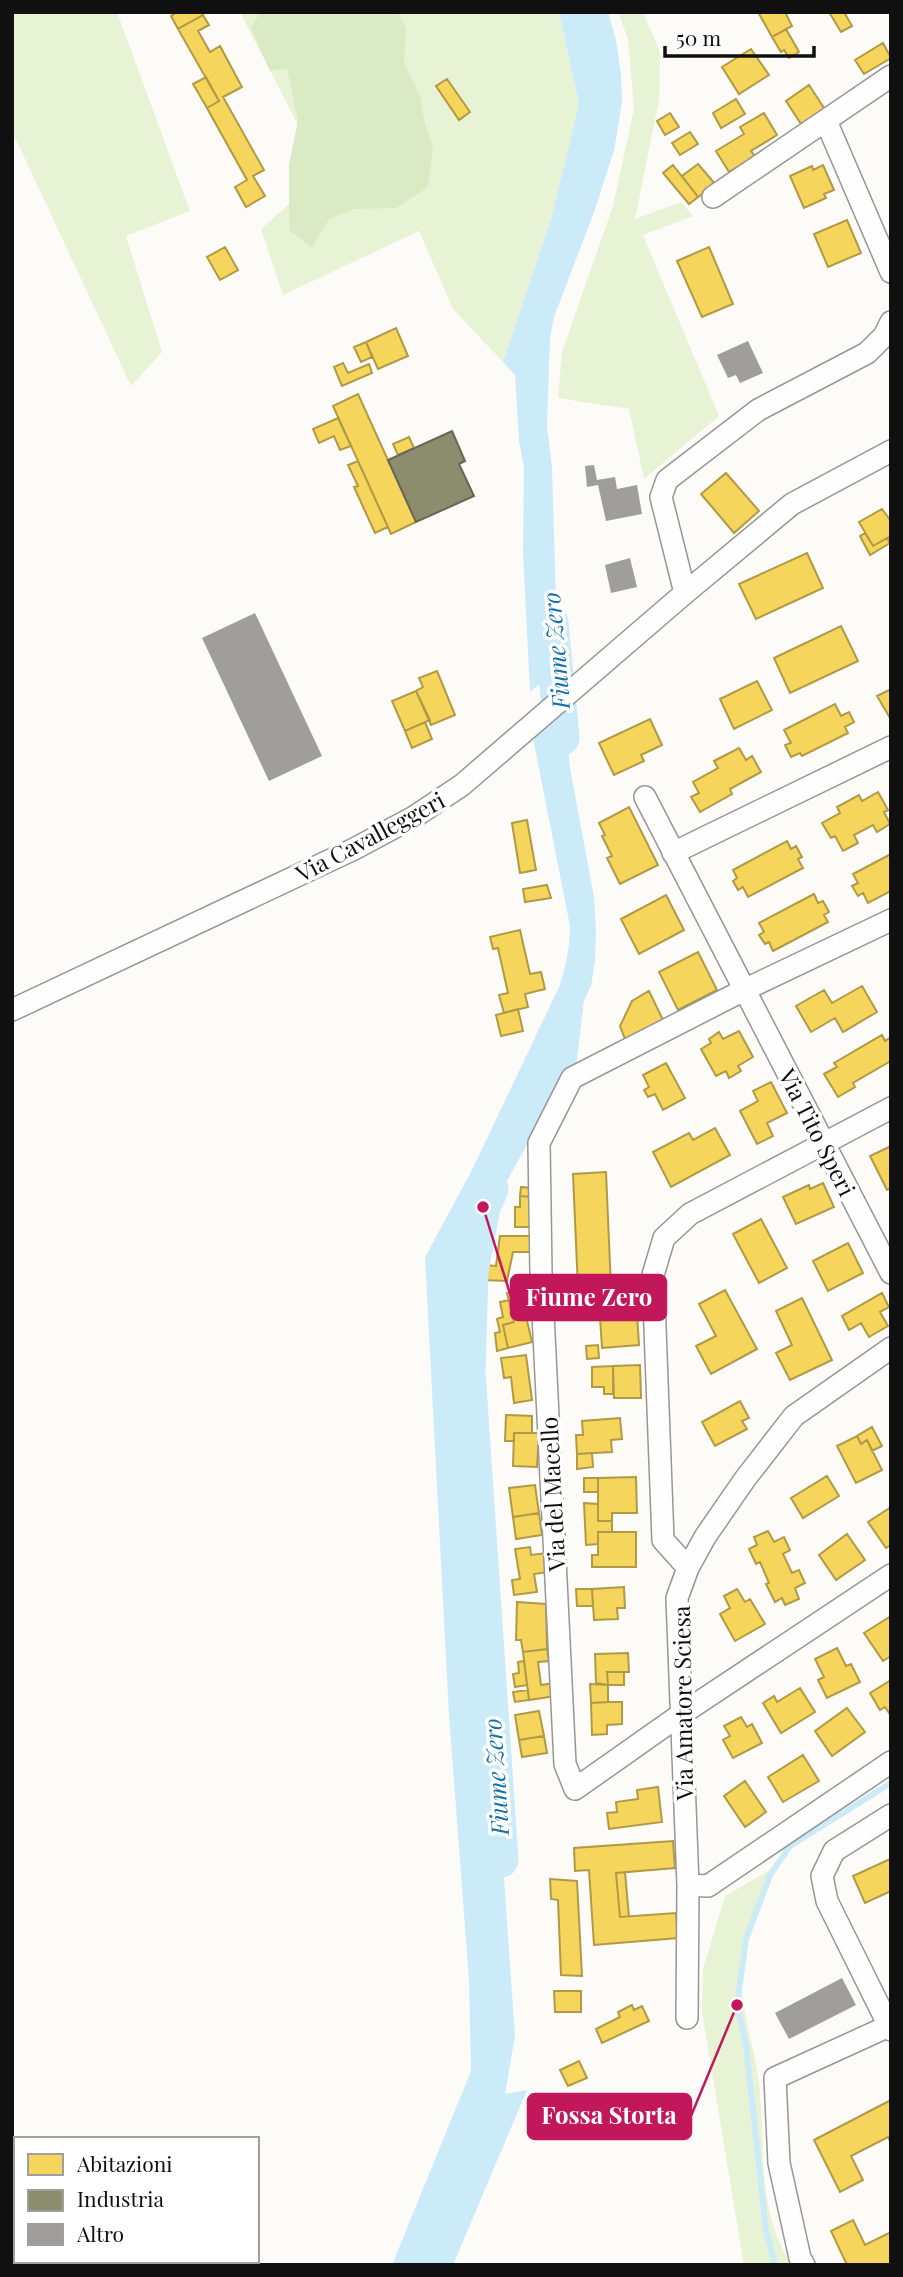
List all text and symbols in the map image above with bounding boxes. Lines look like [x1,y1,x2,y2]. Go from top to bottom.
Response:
scale bar [665,14,814,58]
text: 50 m [676,23,722,51]
water label: Fiume Zero [534,591,576,712]
street label: Via Cavalleggeri [289,784,450,889]
street label: Via Tito Speri [772,1062,863,1201]
callout: Fiume Zero [511,1275,666,1320]
text: Fiume Zero [526,1280,652,1312]
street label: Via del Macello [532,1416,572,1573]
street label: Via Amatore Sciesa [665,1605,699,1802]
water label: Fiume Zero [475,1717,515,1838]
callout: Fossa Storta [528,2094,691,2139]
text: Fossa Storta [541,2098,677,2130]
legend [14,2137,259,2263]
text: Abitazioni [76,2149,172,2177]
text: Industria [77,2184,164,2212]
text: Altro [76,2219,124,2247]

